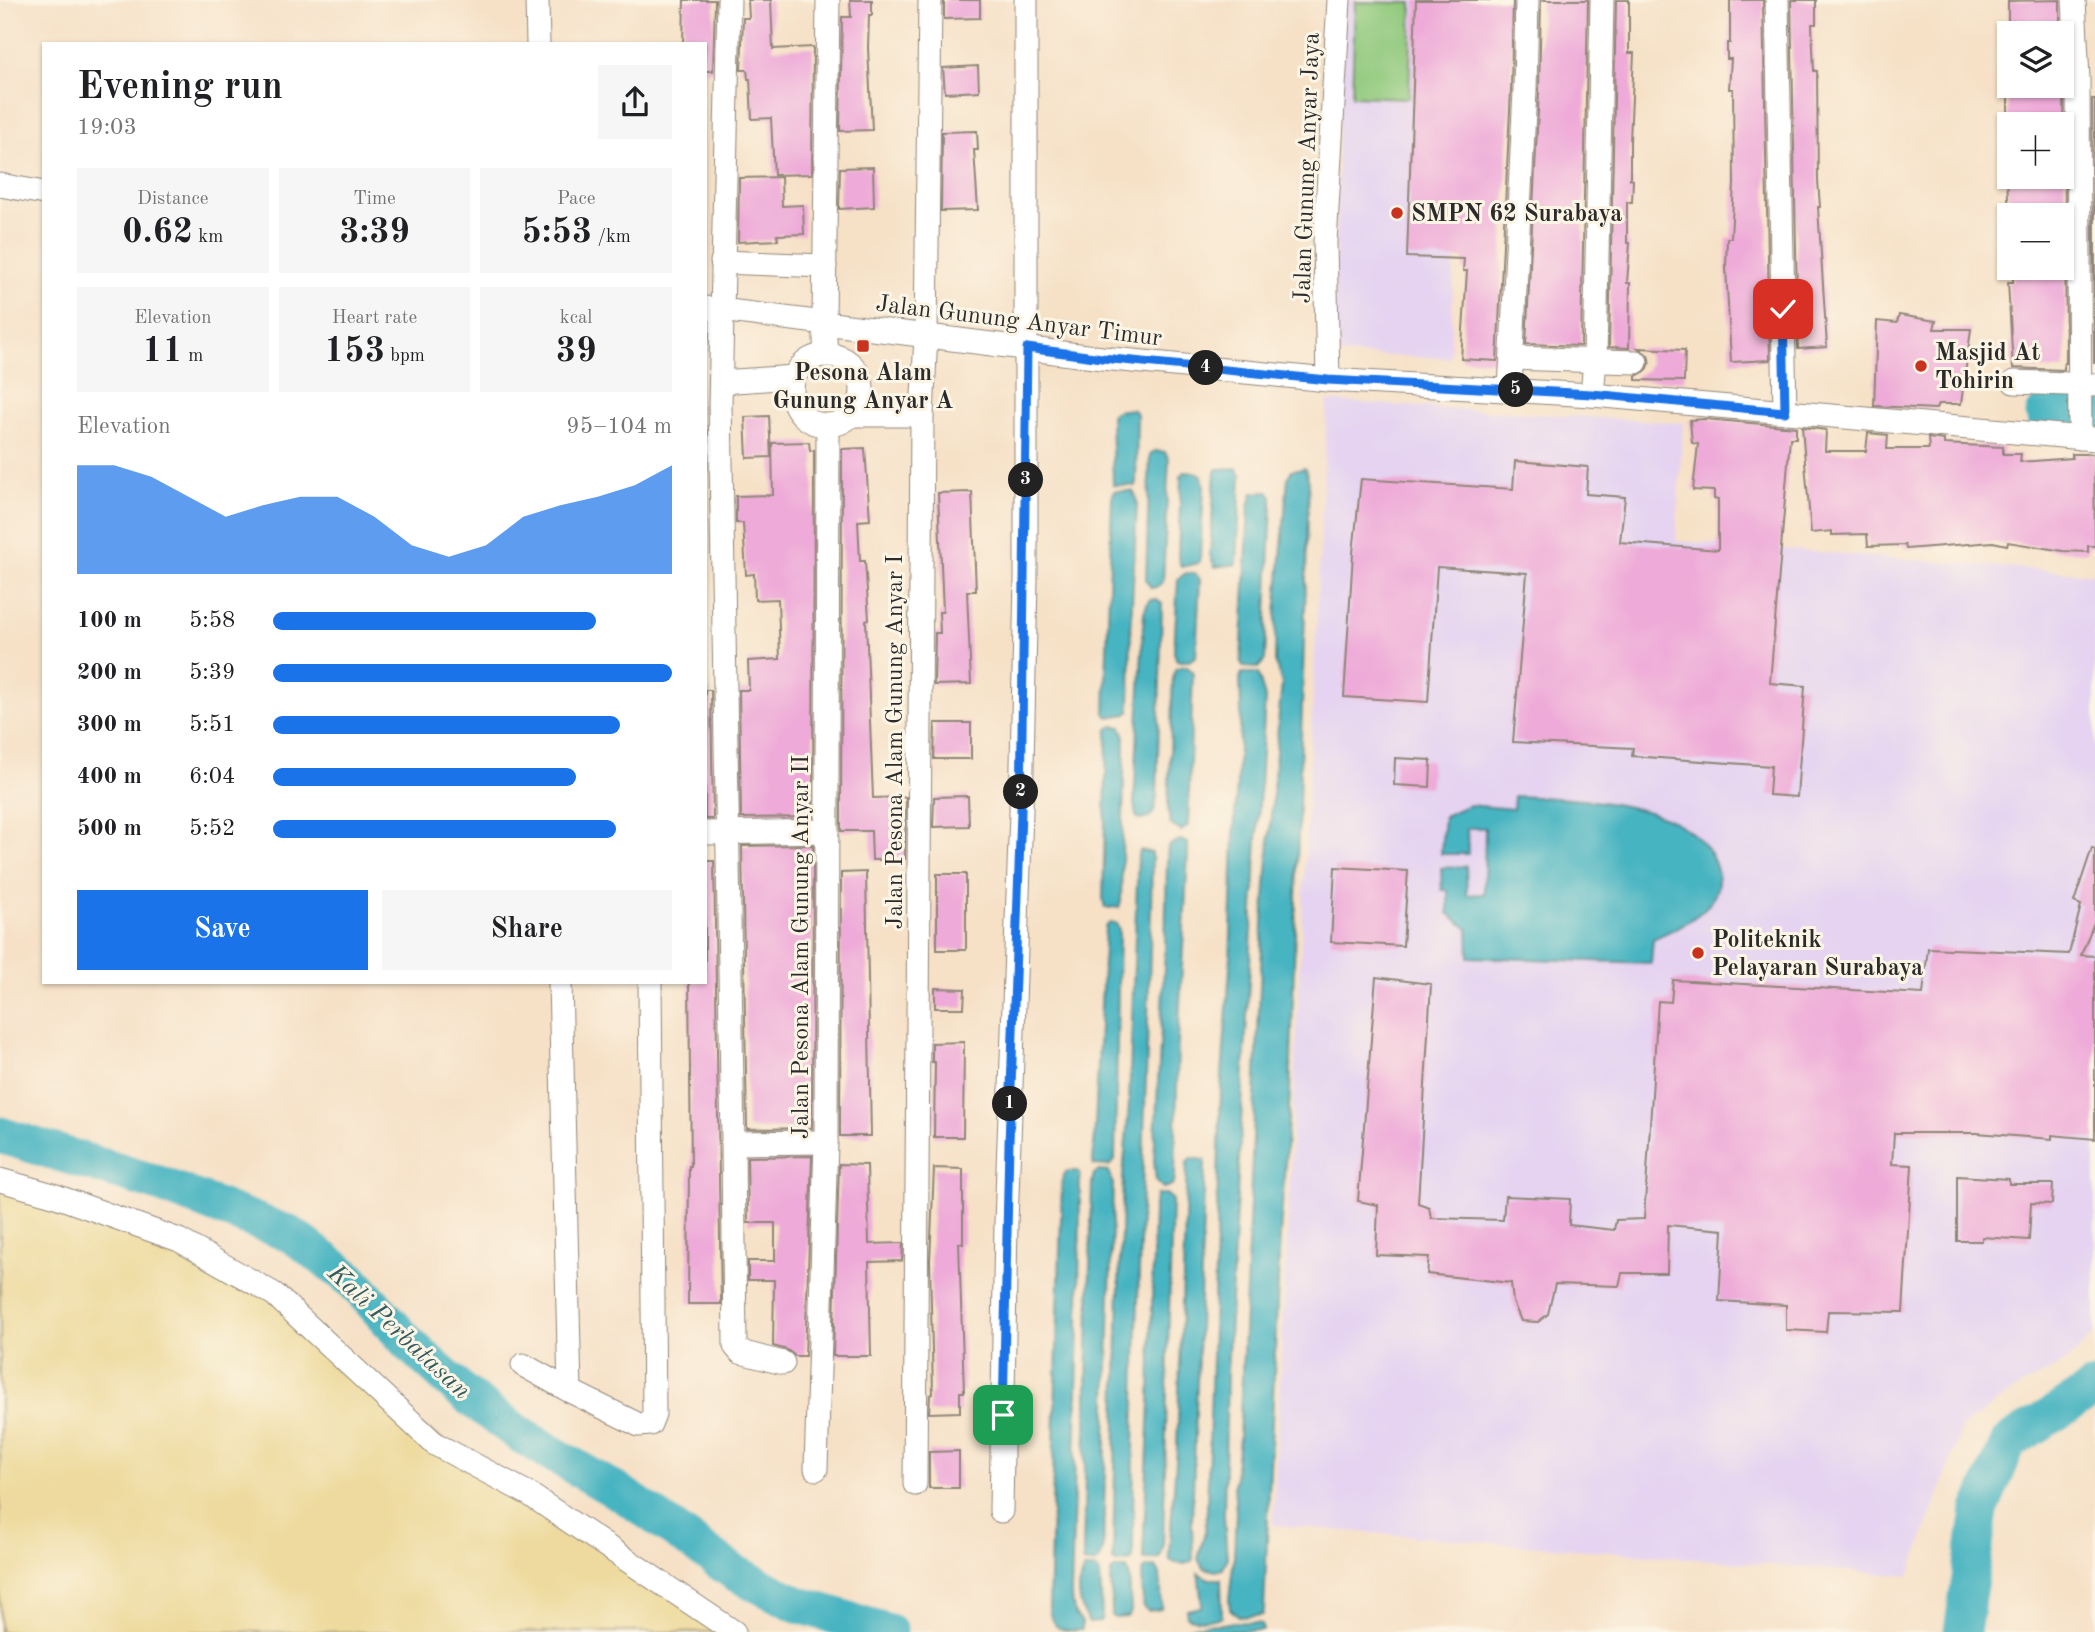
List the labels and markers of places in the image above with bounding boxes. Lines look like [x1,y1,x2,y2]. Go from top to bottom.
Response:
place label: SMPN 62 Surabaya [1411,203,1622,227]
marker: SMPN 62 Surabaya [1389,205,1405,221]
pin [1753,279,1813,339]
marker: Pesona Alam Gunung Anyar A [855,338,871,354]
place label: Masjid At Tohirin [1935,342,2040,394]
pin: 4 [1188,350,1224,386]
marker: Masjid At Tohirin [1913,358,1929,374]
place label: Pesona Alam Gunung Anyar A [773,362,953,414]
pin: 5 [1498,372,1534,408]
pin: 3 [1009,462,1044,498]
pin: 2 [1004,774,1038,810]
place label: Politeknik Pelayaran Surabaya [1712,929,1923,981]
marker: Politeknik Pelayaran Surabaya [1690,945,1706,961]
pin: 1 [992,1086,1028,1122]
pin [973,1385,1033,1445]

